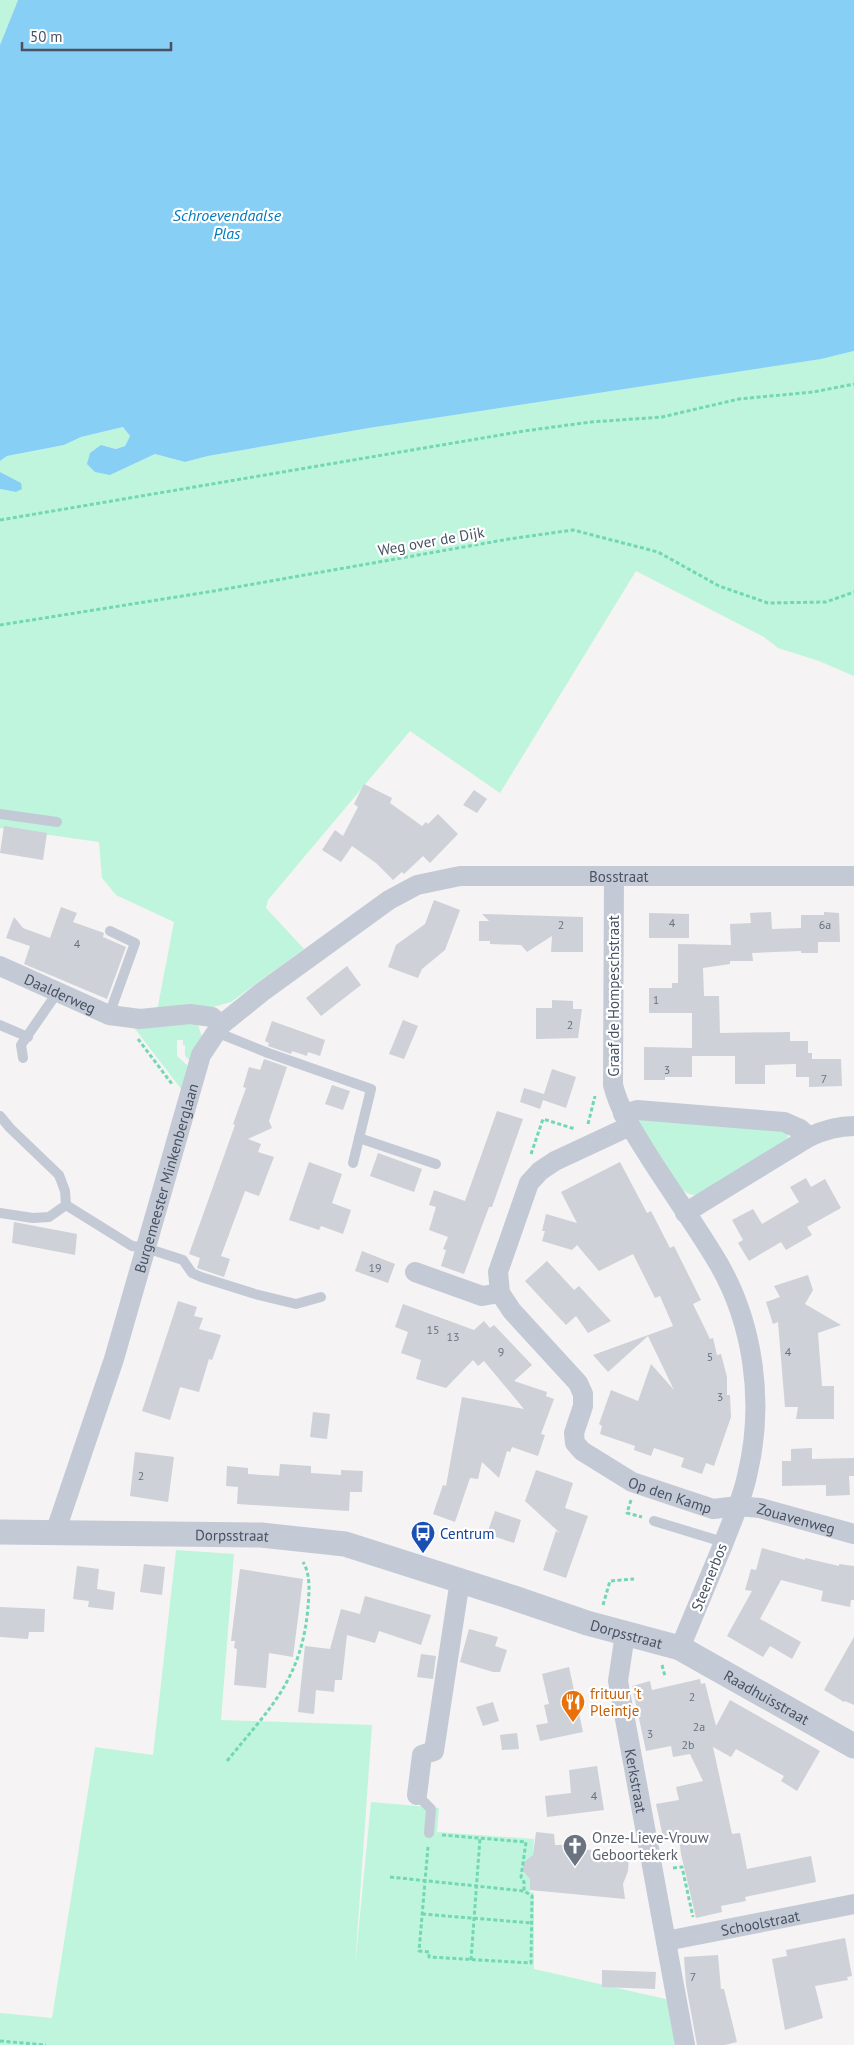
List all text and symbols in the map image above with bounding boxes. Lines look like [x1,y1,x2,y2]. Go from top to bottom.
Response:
scale bar [22,20,171,52]
text: 50 m [30,27,63,46]
water label: Schroevendaalse Plas [173,205,282,243]
street label: Weg over de Dijk [376,522,486,560]
street label: Bosstraat [589,867,649,886]
street label: Graaf de Hompeschstraat [604,915,623,1077]
house number: 4 [669,915,676,930]
house number: 2 [558,917,564,932]
house number: 6a [819,917,831,932]
house number: 4 [74,936,81,951]
street label: Daalderweg [21,969,99,1017]
house number: 1 [653,992,659,1007]
house number: 2 [567,1017,573,1032]
house number: 3 [664,1062,670,1077]
house number: 7 [821,1071,827,1086]
street label: Burgemeester Minkenberglaan [130,1081,202,1275]
house number: 19 [368,1260,382,1275]
house number: 15 [426,1322,440,1337]
house number: 13 [446,1329,460,1344]
house number: 9 [498,1344,504,1359]
house number: 4 [785,1344,792,1359]
house number: 5 [707,1349,713,1364]
house number: 3 [717,1389,723,1404]
house number: 2 [138,1468,144,1483]
street label: Op den Kamp [626,1472,714,1517]
street label: Zouavenweg [755,1498,837,1538]
bus stop icon: Centrum [410,1520,436,1554]
place label: Centrum [440,1524,494,1543]
street label: Dorpsstraat [195,1525,270,1545]
street label: Steenerbos [687,1540,731,1614]
street label: Dorpsstraat [588,1615,665,1652]
street label: Raadhuisstraat [721,1665,813,1728]
place label: frituur 't Pleintje [590,1684,642,1720]
restaurant icon: frituur 't Pleintje [560,1689,586,1723]
house number: 2 [689,1689,695,1704]
house number: 2a [693,1719,705,1734]
house number: 3 [647,1726,653,1741]
house number: 2b [681,1737,695,1752]
street label: Kerkstraat [621,1747,652,1814]
house number: 4 [591,1788,598,1803]
place label: Onze-Lieve-Vrouw Geboortekerk [592,1828,709,1864]
church icon: Onze-Lieve-Vrouw Geboortekerk [562,1833,588,1867]
street label: Schoolstraat [719,1905,801,1940]
house number: 7 [690,1969,696,1984]

